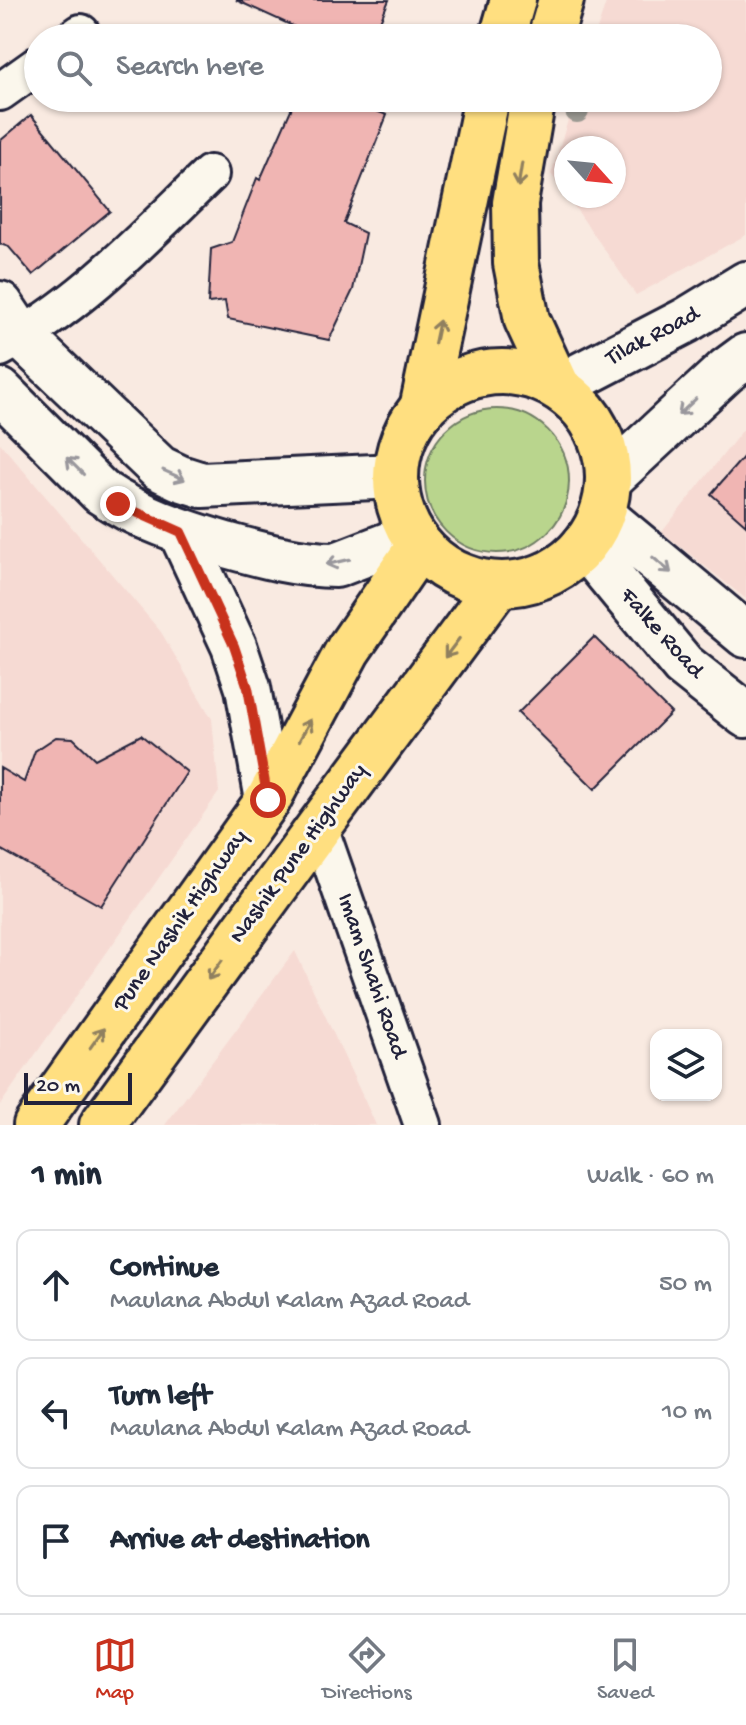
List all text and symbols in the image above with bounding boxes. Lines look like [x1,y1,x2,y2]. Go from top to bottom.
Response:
search box [24,24,722,112]
icon: search [52,46,96,90]
text: Search here [116,51,264,86]
north arrow [554,136,626,208]
one-way arrow [512,162,527,187]
street label: Tilak Road [599,299,706,375]
one-way arrow [430,320,445,346]
one-way arrow [677,398,697,417]
one-way arrow [66,457,85,476]
one-way arrow [161,468,186,483]
route end [100,486,136,522]
one-way arrow [326,555,352,570]
one-way arrow [651,556,671,574]
street label: Falke Road [612,582,711,687]
one-way arrow [443,637,460,658]
one-way arrow [297,719,313,743]
street label: Nashik Pune Highway [224,758,374,950]
route start [250,782,286,818]
street label: Pune Nashik Highway [107,824,255,1018]
street label: Imam Shahi Road [329,890,413,1064]
one-way arrow [207,959,224,980]
one-way arrow [89,1028,105,1050]
map controls [650,1029,722,1101]
button: layers [650,1029,722,1101]
scale bar [24,1069,132,1105]
text: 20 m [36,1074,80,1100]
text: 1 min [32,1157,101,1197]
text: Walk · 60 m [587,1162,714,1193]
text: Continue [110,1252,219,1287]
icon: ahead [34,1263,78,1307]
text: 50 m [659,1270,712,1301]
text: Maulana Abdul Kalam Azad Road [110,1287,469,1318]
text: Turn left [110,1380,211,1415]
icon: left [34,1391,78,1435]
text: 10 m [662,1398,712,1429]
text: Maulana Abdul Kalam Azad Road [110,1415,469,1446]
icon: arrive [34,1519,78,1563]
text: Arrive at destination [110,1524,370,1559]
tab: Map [93,1633,137,1707]
tab: Directions [322,1633,412,1707]
tab: Saved [597,1633,653,1707]

